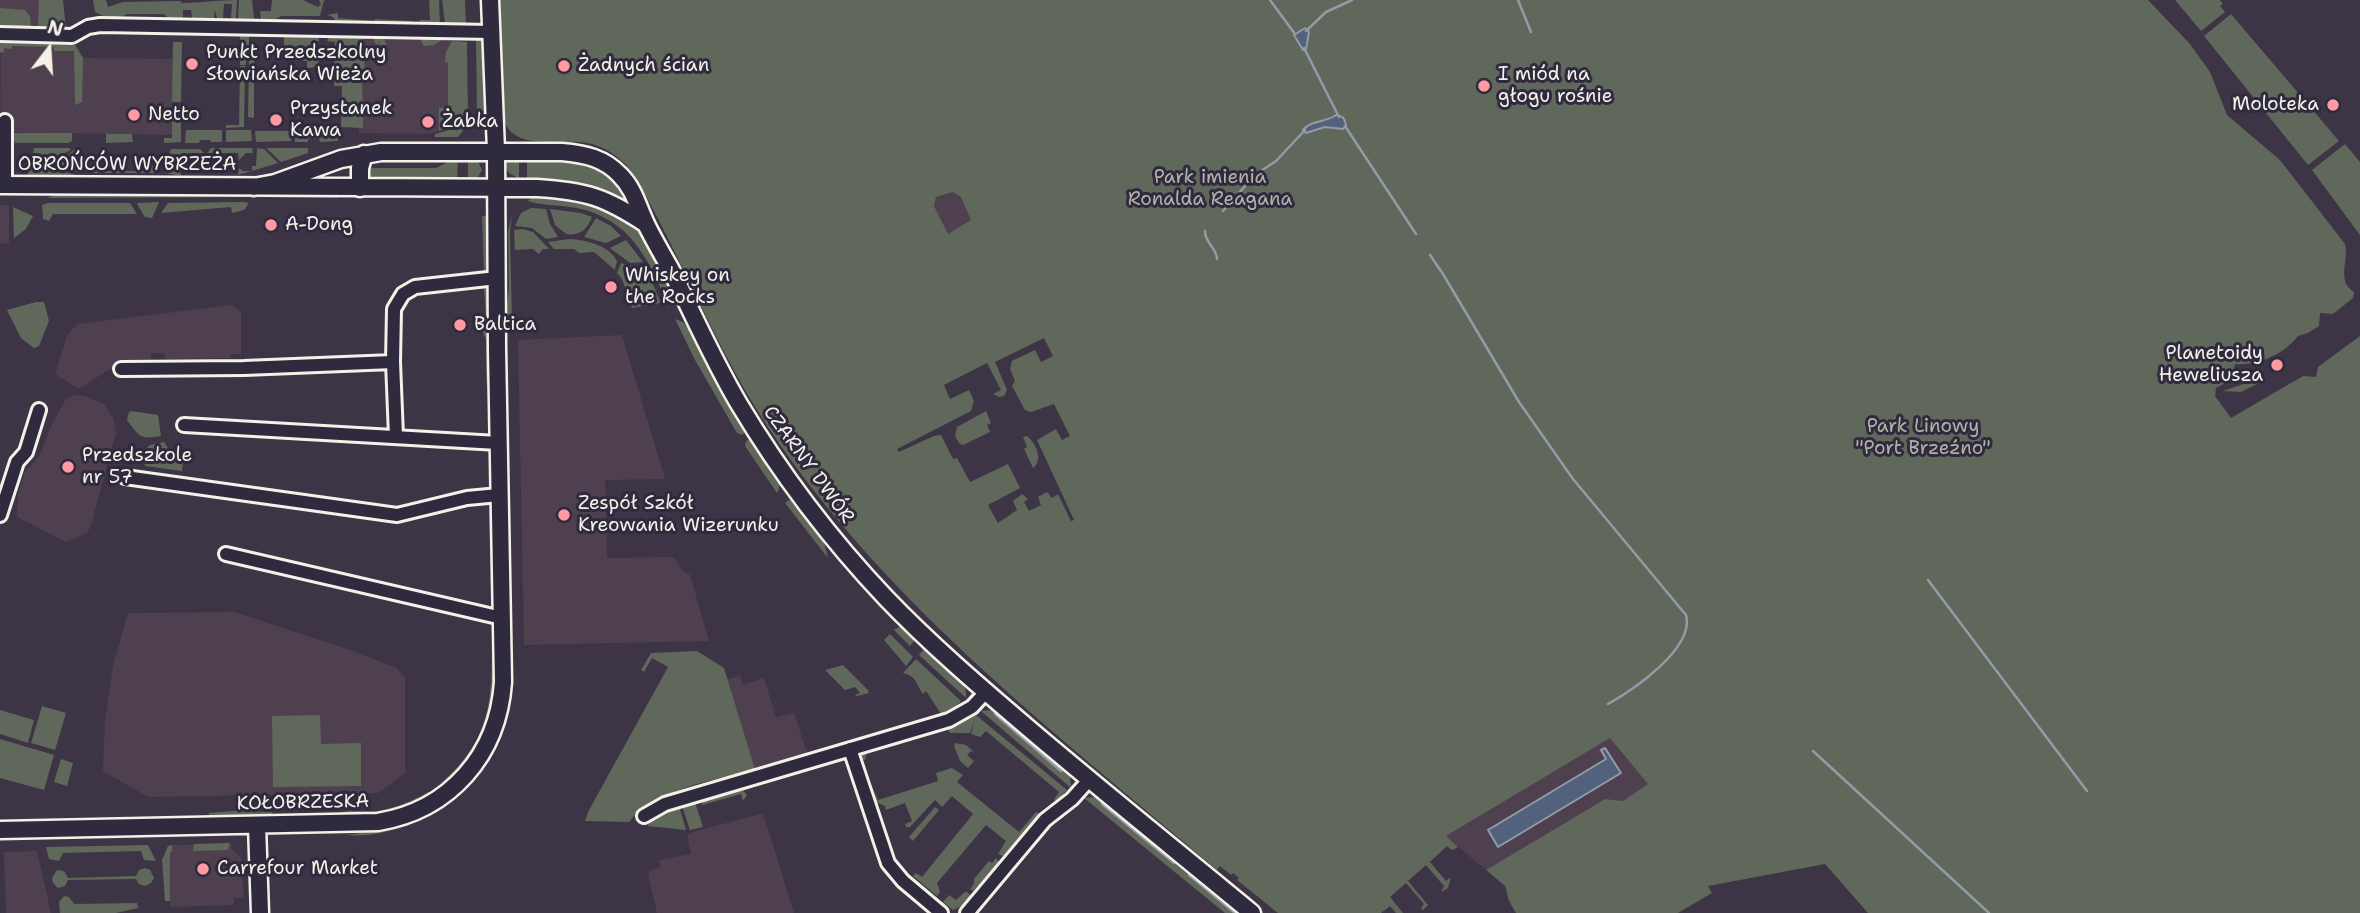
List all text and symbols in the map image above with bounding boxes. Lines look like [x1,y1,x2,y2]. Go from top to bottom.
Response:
north arrow [14,14,84,84]
text: N [44,14,66,43]
place label: Punkt Przedszkolny Słowiańska Wieża [206,42,386,86]
place label: Żadnych ścian [578,55,709,77]
marker: Punkt Przedszkolny Słowiańska Wieża [184,56,200,72]
marker: Żadnych ścian [556,58,572,74]
place label: I miód na głogu rośnie [1498,64,1612,108]
marker: I miód na głogu rośnie [1476,78,1492,94]
place label: Moloteka [2232,94,2319,116]
marker: Moloteka [2325,97,2341,113]
place label: Przystanek Kawa [290,98,392,142]
place label: Netto [148,104,200,126]
marker: Netto [126,107,142,123]
place label: Żabka [442,111,498,133]
marker: Przystanek Kawa [268,112,284,128]
marker: Żabka [420,114,436,130]
street label: OBROŃCÓW WYBRZEŻA [18,154,236,176]
park label: Park imienia Ronalda Reagana [1128,167,1292,211]
place label: A-Dong [285,214,353,236]
marker: A-Dong [263,217,279,233]
place label: Whiskey on the Rocks [625,265,730,309]
marker: Whiskey on the Rocks [603,279,619,295]
place label: Baltica [474,314,536,336]
marker: Baltica [452,317,468,333]
place label: Planetoidy Heweliusza [2159,343,2263,387]
marker: Planetoidy Heweliusza [2269,357,2285,373]
street label: CZARNY DWÓR [758,402,858,528]
park label: Park Linowy "Port Brzeźno" [1855,416,1991,460]
place label: Przedszkole nr 57 [82,445,192,489]
marker: Przedszkole nr 57 [60,459,76,475]
place label: Zespół Szkół Kreowania Wizerunku [578,493,779,537]
marker: Zespół Szkół Kreowania Wizerunku [556,507,572,523]
street label: KOŁOBRZESKA [236,790,370,816]
place label: Carrefour Market [217,858,378,880]
marker: Carrefour Market [195,861,211,877]

